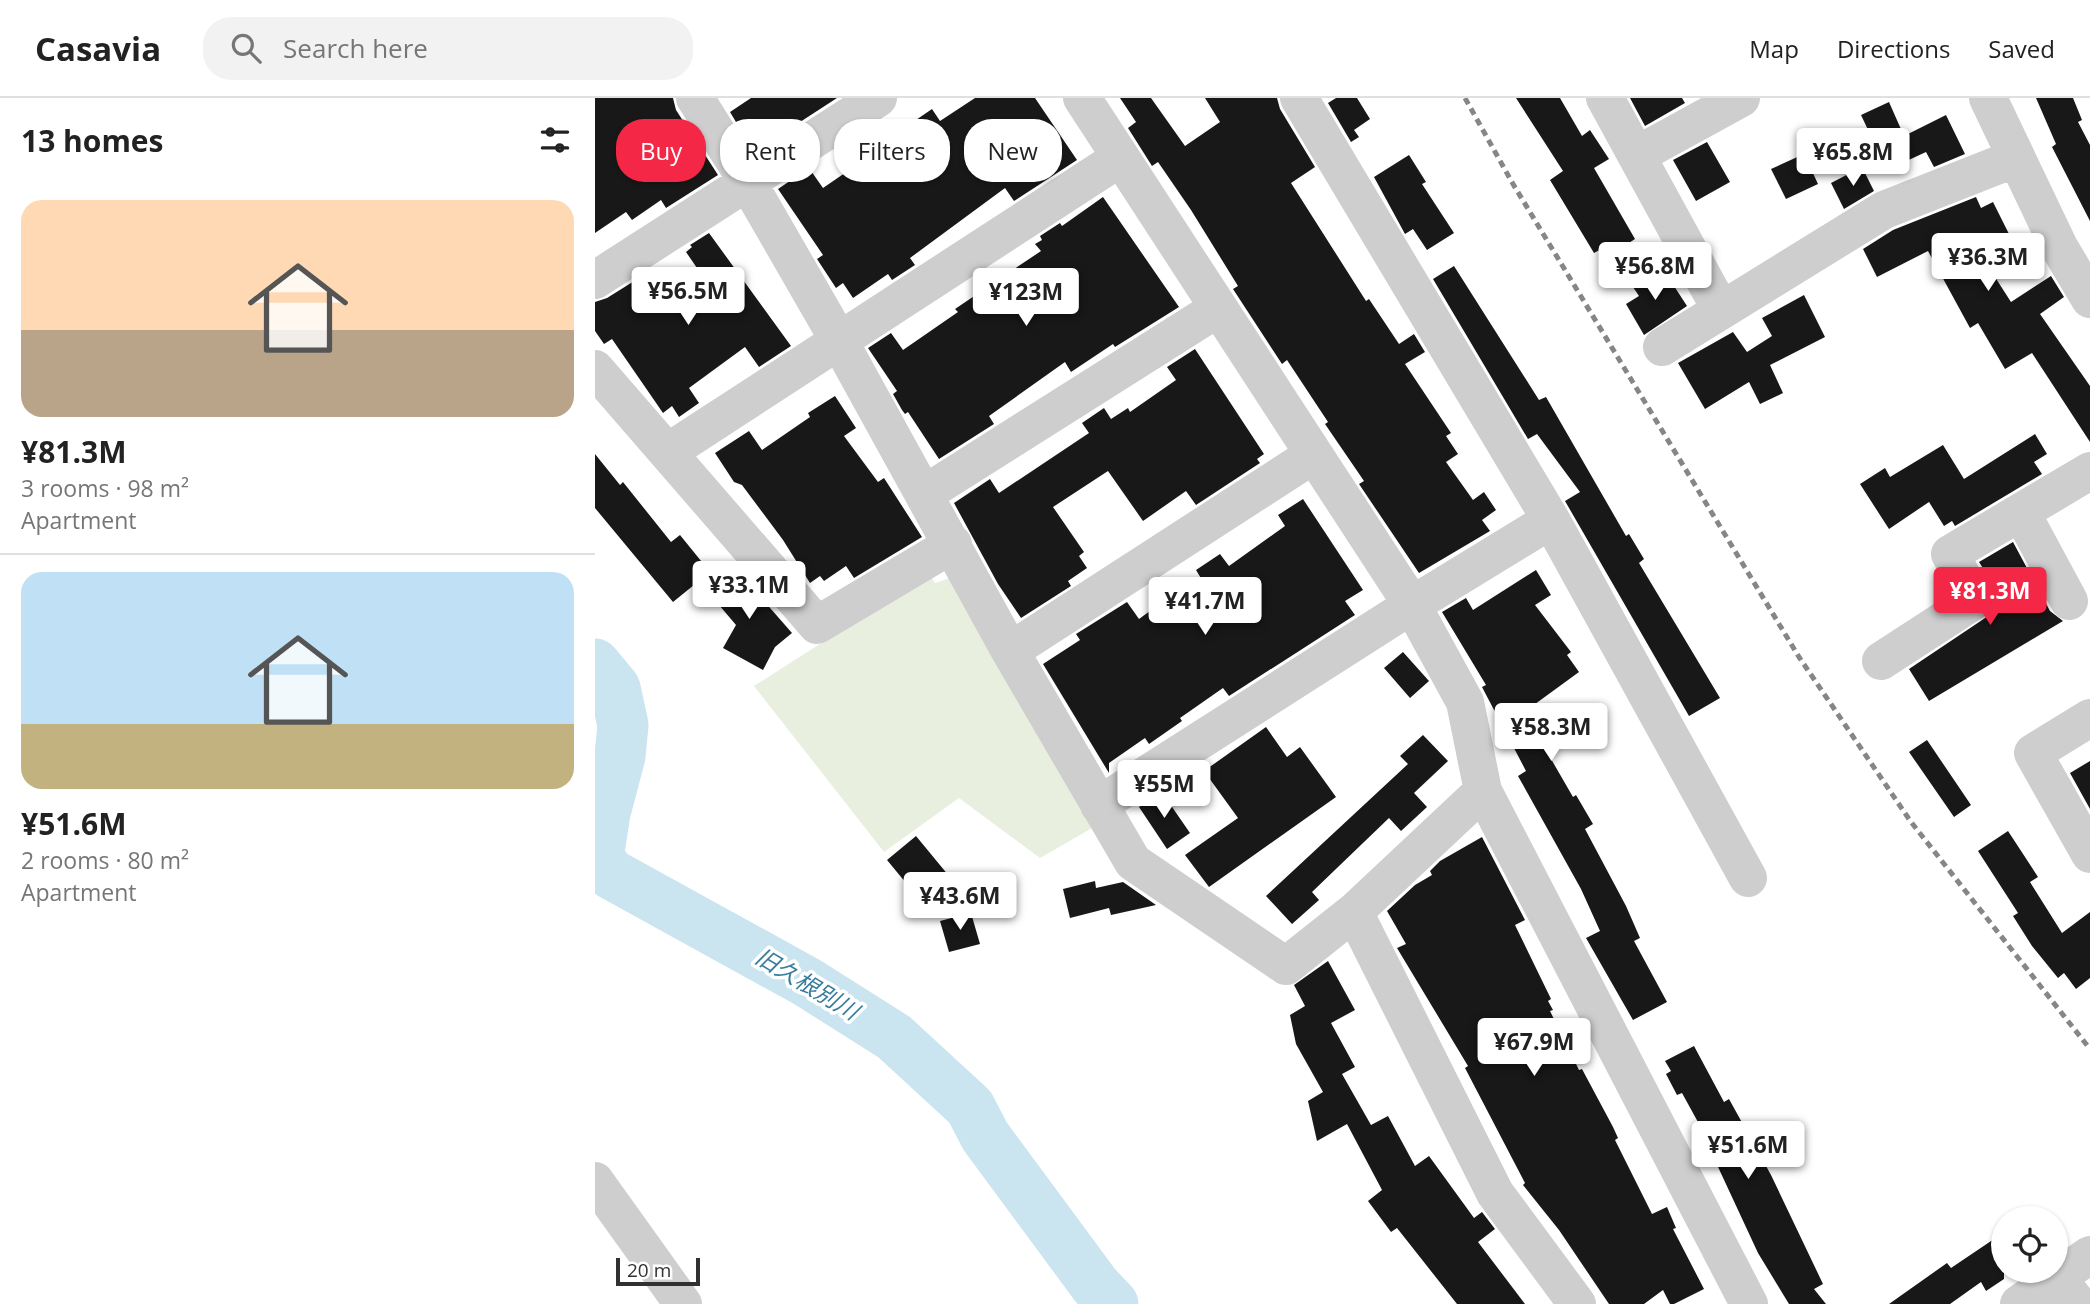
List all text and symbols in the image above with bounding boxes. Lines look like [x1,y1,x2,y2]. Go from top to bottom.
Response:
search box [203,17,693,80]
text: Casavia [35,26,161,71]
icon: search [227,29,265,67]
text: Search here [283,30,428,66]
text: Map [1749,32,1799,65]
text: Directions [1837,32,1950,65]
text: Saved [1988,32,2055,65]
chip: Buy [616,119,706,182]
chip: Rent [720,119,820,182]
chip: Filters [834,119,950,182]
chip: New [964,119,1062,182]
text: 13 homes [21,120,164,161]
icon: filters [536,121,574,159]
pin: ¥65.8M [1796,129,1910,188]
text: ¥65.8M [1813,135,1893,167]
pin: ¥36.3M [1931,234,2045,293]
text: ¥36.3M [1948,240,2028,272]
pin: ¥56.8M [1598,242,1712,302]
icon: home [235,245,361,371]
text: ¥56.8M [1615,249,1695,281]
pin: ¥56.5M [631,268,745,327]
pin: ¥123M [977,268,1075,328]
text: ¥56.5M [648,274,728,306]
text: ¥123M [989,275,1063,307]
text: ¥81.3M [21,431,126,472]
text: 3 rooms · 98 m² [21,472,189,504]
text: Apartment [21,504,137,536]
pin: ¥33.1M [692,561,806,621]
text: ¥33.1M [709,568,789,600]
pin: ¥81.3M [1933,568,2047,627]
text: ¥81.3M [1950,574,2030,606]
pin: ¥41.7M [1148,578,1262,637]
text: ¥41.7M [1165,584,1245,616]
icon: home [235,617,361,743]
pin: ¥58.3M [1494,704,1608,763]
text: ¥58.3M [1511,710,1591,742]
pin: ¥55M [1123,760,1205,820]
text: ¥55M [1133,767,1195,799]
text: ¥51.6M [21,803,126,844]
text: 2 rooms · 80 m² [21,844,189,876]
pin: ¥43.6M [903,872,1017,932]
text: Apartment [21,876,137,908]
text: ¥43.6M [920,879,1000,911]
water label: 旧久根別川 [750,940,868,1028]
pin: ¥67.9M [1477,1018,1591,1078]
text: ¥67.9M [1494,1025,1574,1057]
pin: ¥51.6M [1691,1122,1805,1181]
text: ¥51.6M [1708,1128,1788,1160]
map controls [1991,1206,2068,1283]
button: locate [1991,1206,2068,1283]
scale bar [616,1255,700,1287]
text: 20 m [627,1257,671,1283]

